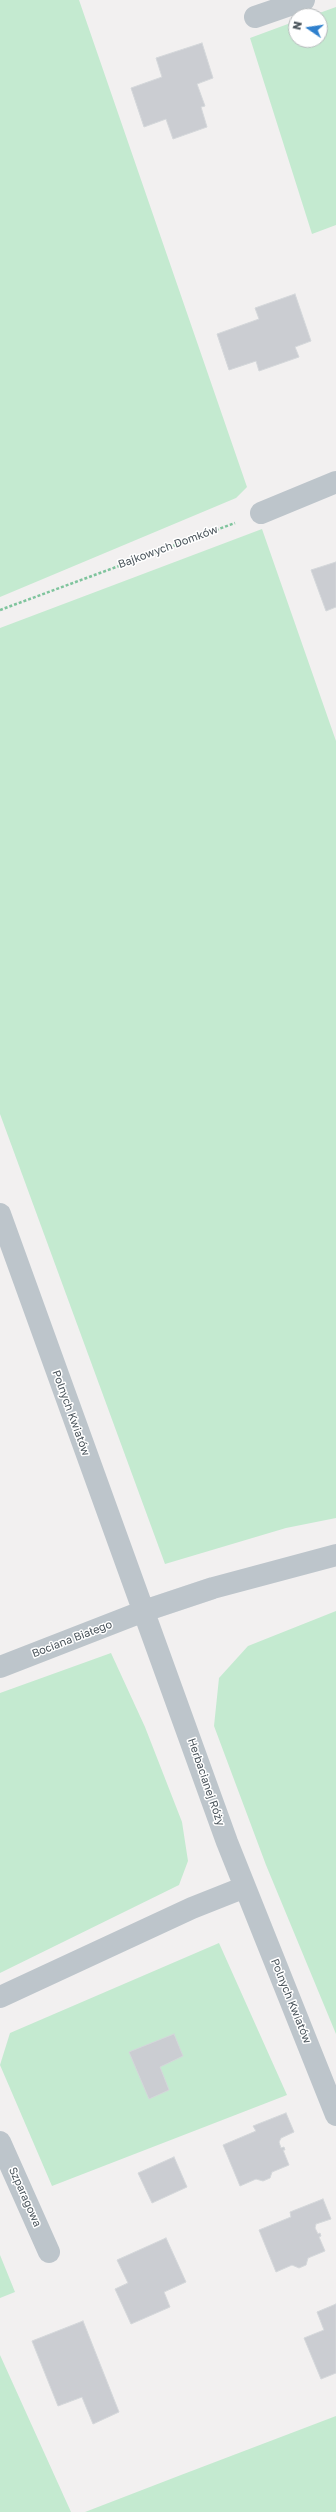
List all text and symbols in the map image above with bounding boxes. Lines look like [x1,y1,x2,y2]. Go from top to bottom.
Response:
north arrow [288,8,328,48]
text: N [290,20,304,31]
street label: Bajkowych Domków [116,523,220,571]
street label: Polnych Kwiatów [49,1368,93,1458]
street label: Bociana Białego [30,1618,114,1660]
street label: Herbacianej Róży [185,1736,227,1828]
street label: Polnych Kwiatów [268,1957,314,2045]
street label: Szparagowa [6,2165,44,2229]

